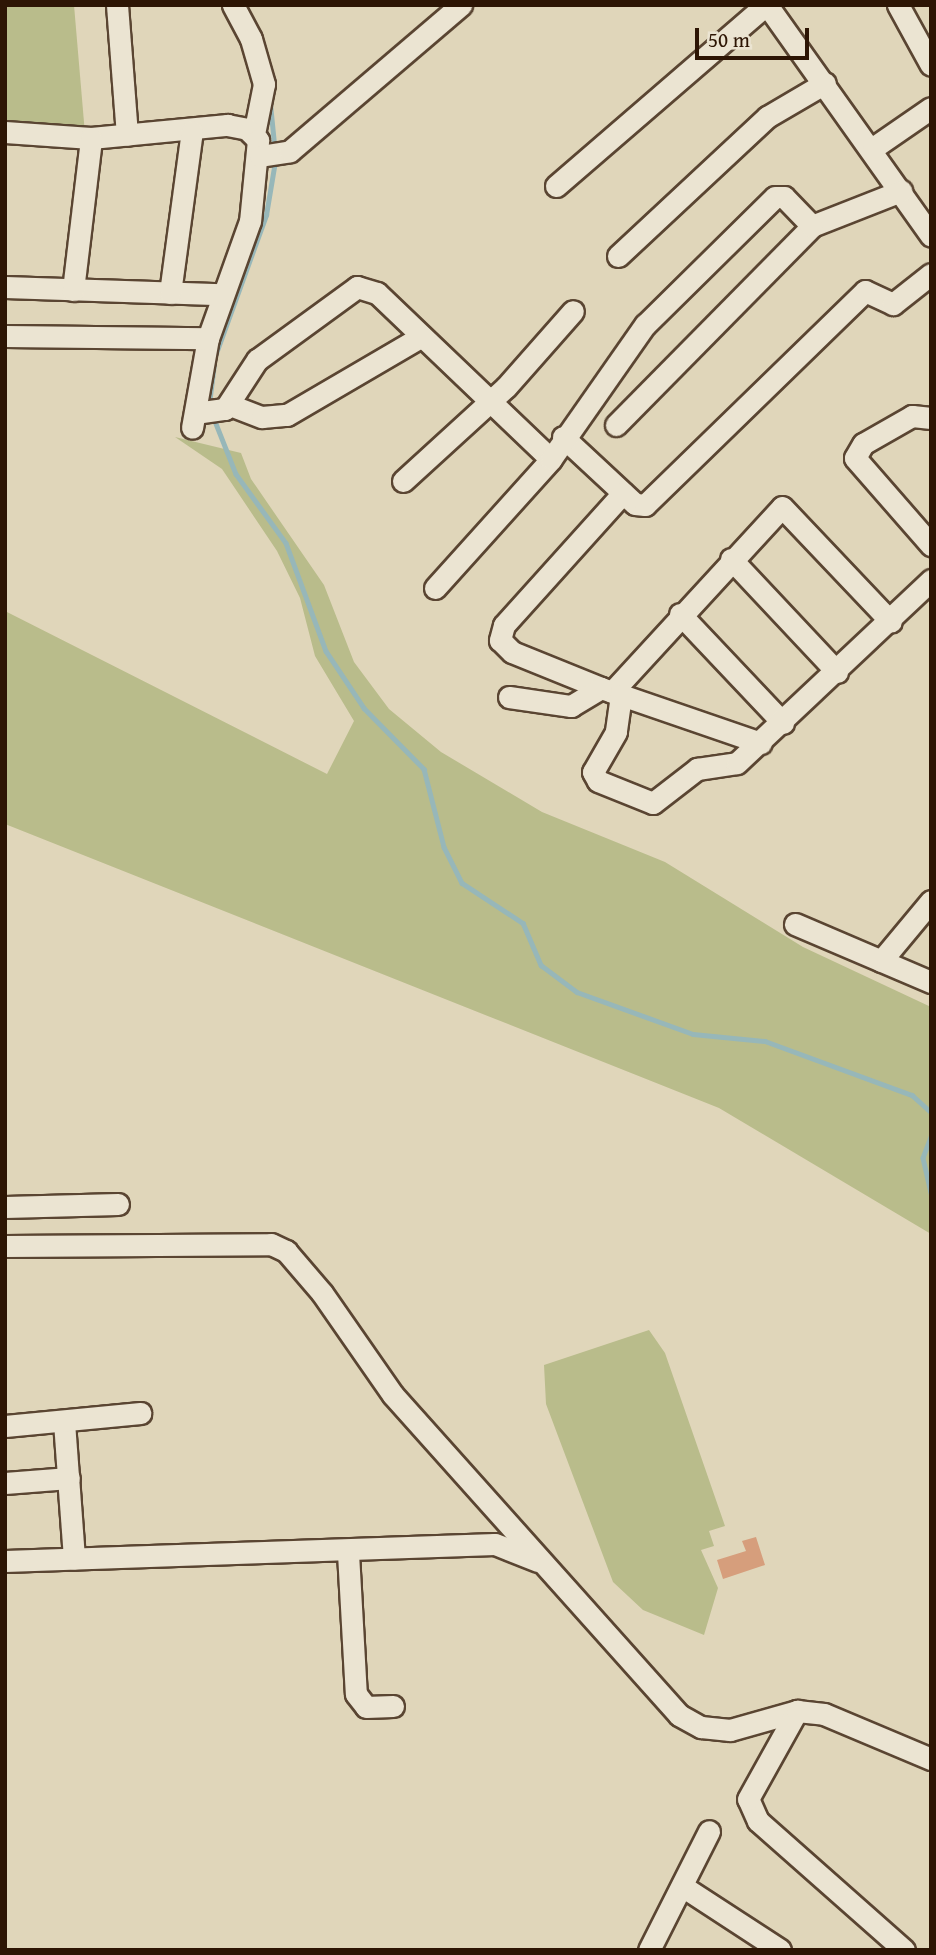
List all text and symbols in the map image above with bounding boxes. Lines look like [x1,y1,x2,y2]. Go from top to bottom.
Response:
scale bar [698,14,812,58]
text: 50 m [708,24,750,55]

